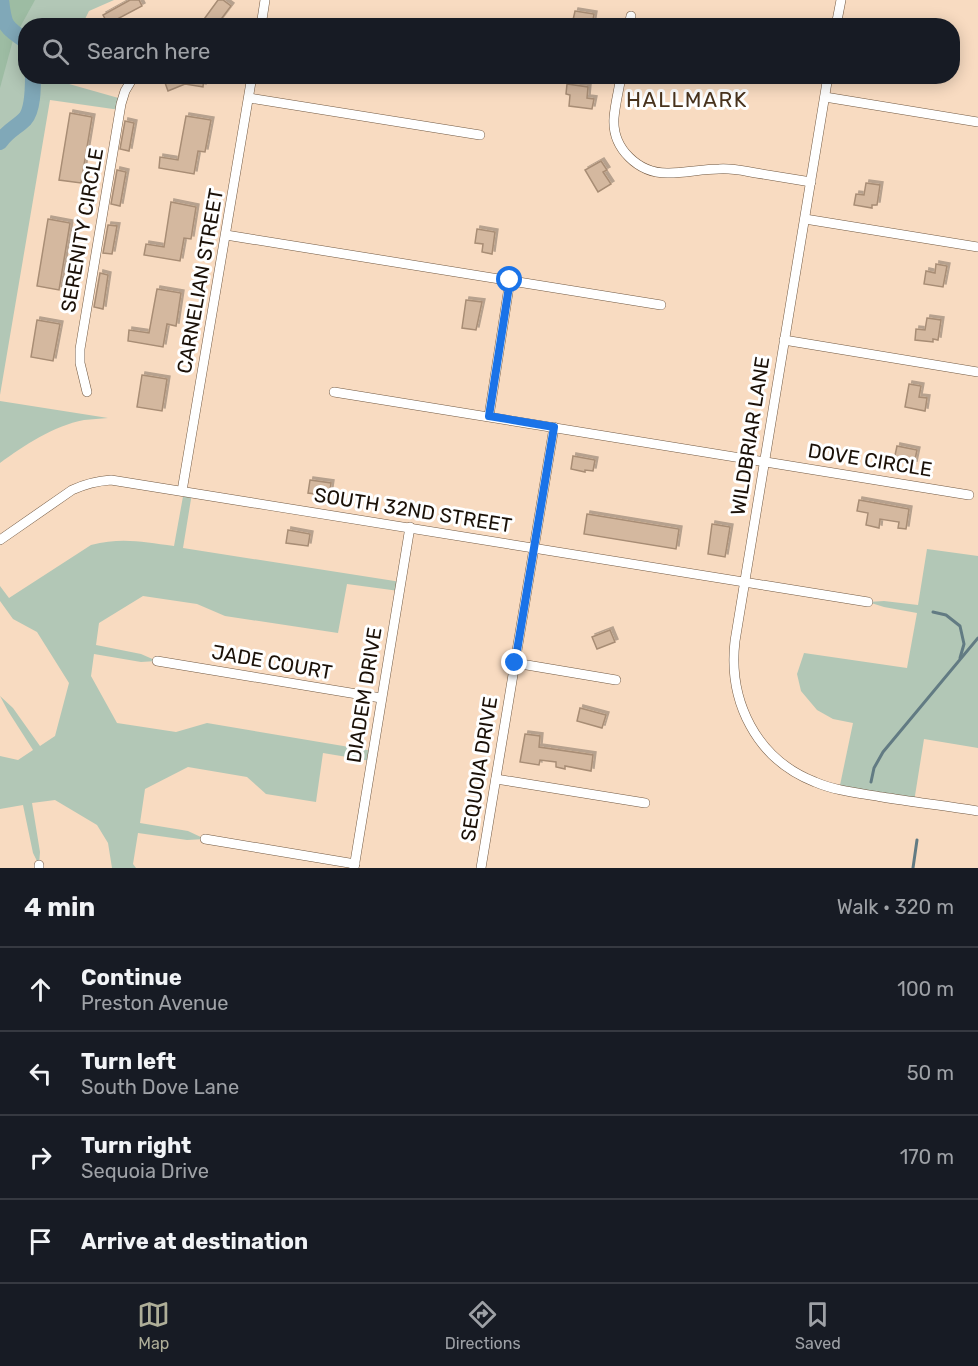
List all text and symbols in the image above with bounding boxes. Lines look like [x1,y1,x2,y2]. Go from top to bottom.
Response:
search box [18,18,960,84]
icon: search [39,35,72,68]
text: Search here [87,38,210,65]
district label: HALLMARK [626,87,748,112]
street label: SERENITY CIRCLE [56,146,108,314]
street label: CARNELIAN STREET [172,186,228,375]
route start [496,266,522,292]
street label: WILDBRIAR LANE [726,355,774,517]
street label: DOVE CIRCLE [806,438,934,482]
street label: SOUTH 32ND STREET [312,483,514,538]
street label: DIADEM DRIVE [341,626,387,764]
street label: JADE COURT [210,640,335,684]
route end [501,649,527,675]
street label: SEQUOIA DRIVE [456,695,502,843]
text: 4 min [24,892,95,923]
text: Walk · 320 m [837,895,954,919]
text: Continue [81,964,182,991]
icon: ahead [24,973,57,1006]
text: 100 m [897,977,954,1001]
text: Preston Avenue [81,991,228,1015]
text: Turn left [81,1048,176,1075]
icon: left [24,1057,57,1090]
text: 50 m [907,1061,954,1085]
text: South Dove Lane [81,1075,239,1099]
text: Turn right [81,1132,191,1159]
icon: right [24,1141,57,1174]
text: 170 m [900,1145,954,1169]
text: Sequoia Drive [81,1159,209,1183]
icon: arrive [24,1225,57,1258]
text: Arrive at destination [81,1228,308,1255]
tab: Map [137,1298,170,1353]
tab: Directions [445,1298,521,1353]
tab: Saved [795,1298,841,1353]

